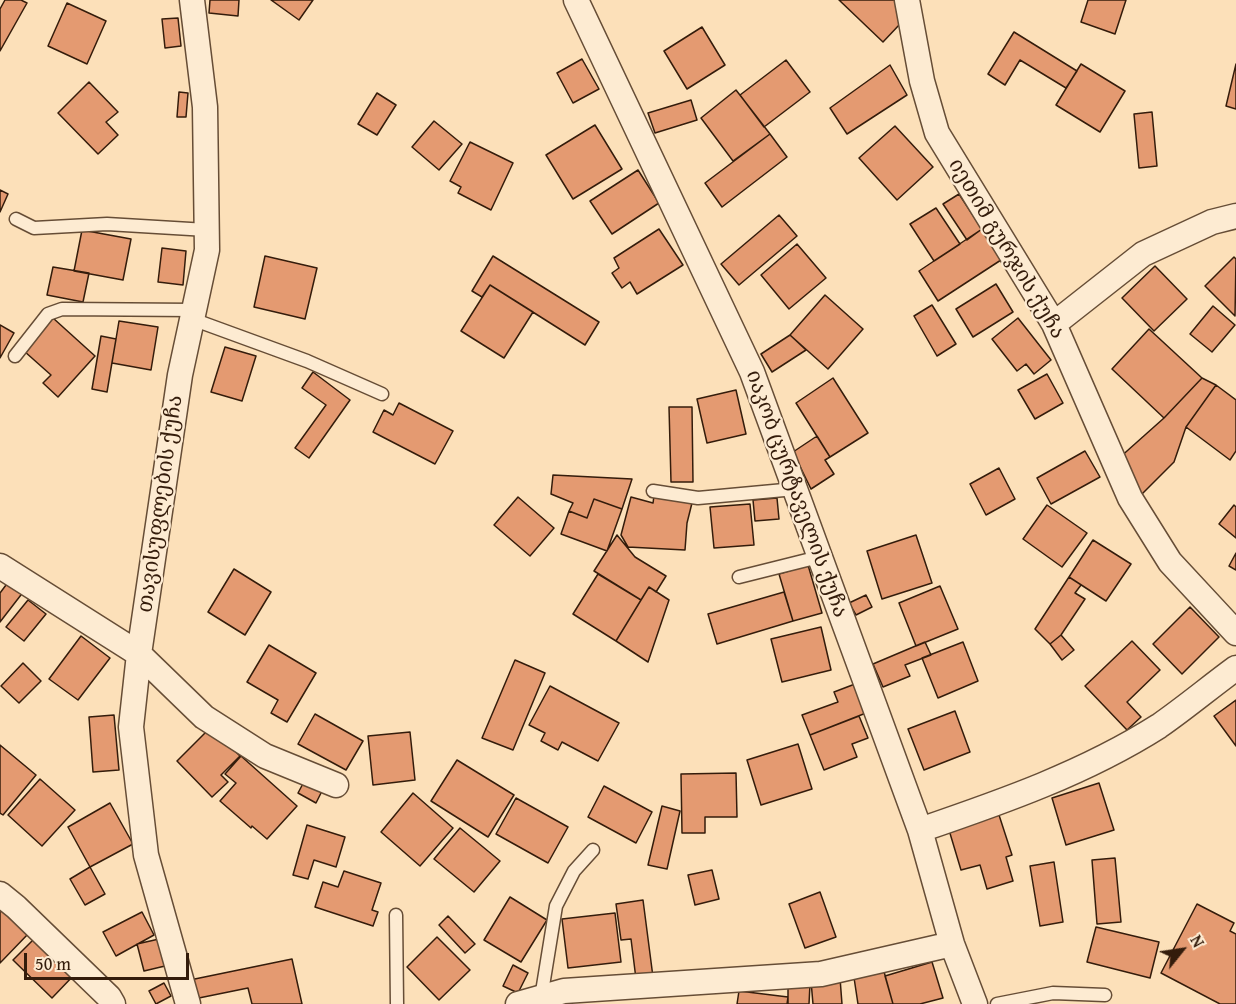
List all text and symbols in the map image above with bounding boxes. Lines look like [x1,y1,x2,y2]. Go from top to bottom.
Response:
street label: იეთიმ გურჯის ქუჩა [942,154,1070,344]
street label: იაკობ ცურტაველის ქუჩა [739,367,853,621]
street label: თავისუფლების ქუჩა [133,394,189,614]
north arrow [1152,920,1212,980]
text: N [1185,930,1211,952]
scale bar [27,941,192,979]
text: 50 m [35,950,71,977]

